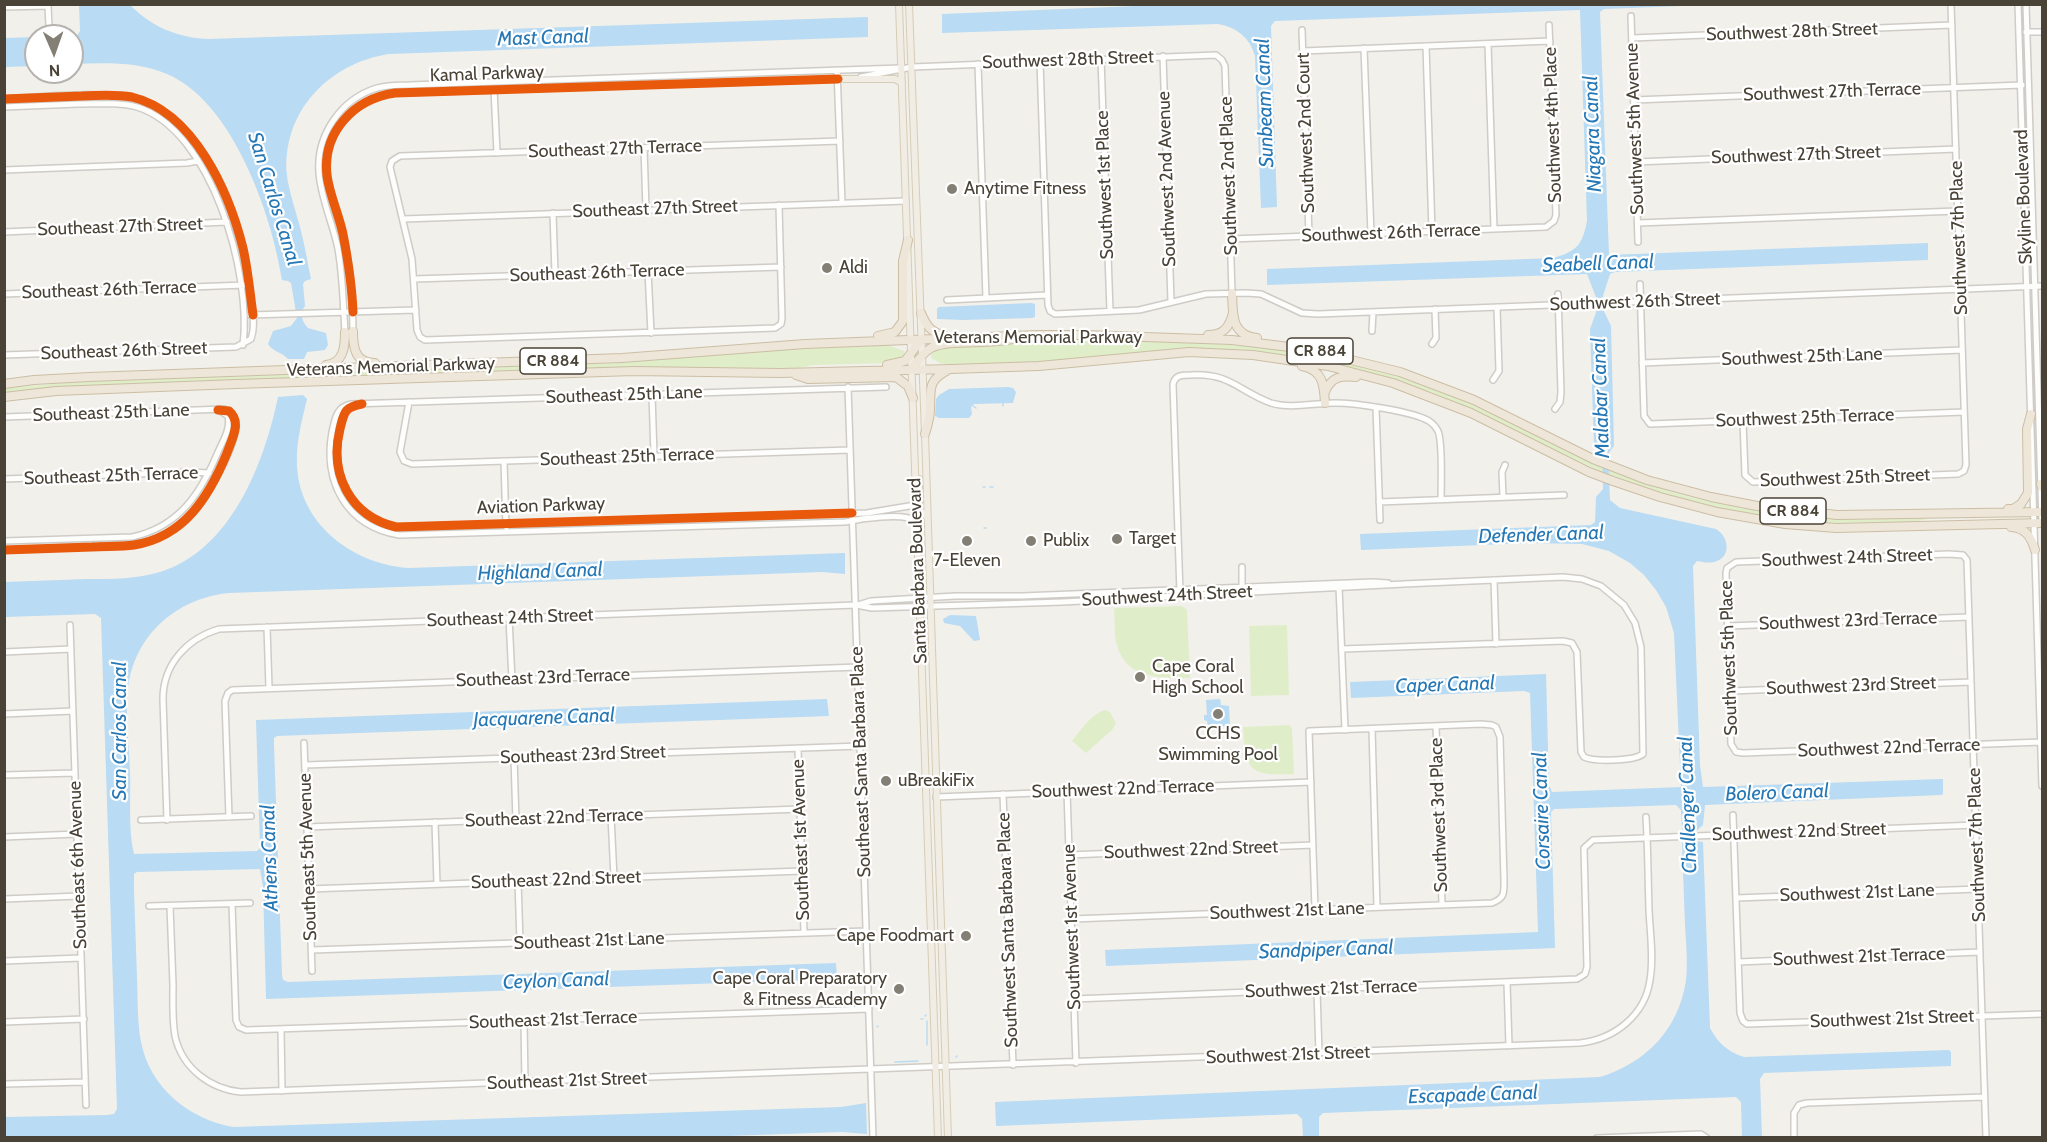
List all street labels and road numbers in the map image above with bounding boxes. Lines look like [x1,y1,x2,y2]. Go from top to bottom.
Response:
street label: Southwest 28th Street [1706,18,1878,46]
street label: Southwest 5th Avenue [1621,43,1649,215]
street label: Southwest 28th Street [982,46,1154,74]
street label: Southwest 4th Place [1539,47,1567,203]
street label: Southwest 2nd Court [1292,52,1320,214]
street label: Kamal Parkway [429,61,545,87]
street label: Southwest 27th Terrace [1743,78,1921,106]
street label: Southwest 2nd Avenue [1153,91,1181,267]
street label: Southwest 2nd Place [1215,96,1243,256]
street label: Southwest 1st Place [1092,110,1118,260]
street label: Skyline Boulevard [2011,129,2037,265]
street label: Southeast 27th Terrace [528,135,702,163]
street label: Southwest 27th Street [1711,141,1881,169]
street label: Southwest 7th Place [1946,160,1972,316]
street label: Southeast 27th Street [572,195,738,223]
street label: Southeast 27th Street [37,213,203,241]
street label: Southwest 26th Terrace [1301,219,1481,247]
street label: Southeast 26th Terrace [509,259,685,287]
street label: Southeast 26th Terrace [21,276,197,304]
street label: Southwest 26th Street [1549,288,1721,316]
street label: Veterans Memorial Parkway [934,327,1142,349]
street label: Southeast 26th Street [40,337,208,365]
road number: CR 884 [1287,338,1353,364]
street label: Southwest 25th Lane [1721,343,1883,371]
road number: CR 884 [520,348,586,374]
street label: Veterans Memorial Parkway [286,353,496,381]
street label: Southeast 25th Lane [545,381,703,409]
street label: Southeast 25th Lane [32,399,190,427]
street label: Southwest 25th Terrace [1715,404,1895,432]
street label: Southeast 25th Terrace [539,443,715,471]
street label: Southeast 25th Terrace [23,462,199,490]
street label: Southwest 25th Street [1759,464,1931,492]
street label: Santa Barbara Boulevard [904,478,932,664]
street label: Aviation Parkway [477,493,605,519]
road number: CR 884 [1760,498,1826,524]
street label: Southwest 24th Street [1761,544,1933,572]
street label: Southwest 5th Place [1715,580,1743,736]
street label: Southwest 24th Street [1081,581,1253,611]
street label: Southeast 24th Street [426,604,594,632]
street label: Southwest 23rd Terrace [1758,607,1938,635]
street label: Southeast Santa Barbara Place [846,646,876,878]
street label: Southeast 23rd Terrace [456,664,630,692]
street label: Southwest 23rd Street [1766,672,1936,700]
street label: Southwest 22nd Terrace [1797,734,1981,762]
street label: Southwest 3rd Place [1426,737,1452,893]
street label: Southeast 23rd Street [500,741,666,769]
street label: Southeast 1st Avenue [787,759,815,921]
street label: Southwest 7th Place [1964,767,1990,923]
street label: Southeast 5th Avenue [294,773,322,941]
street label: Southwest 22nd Terrace [1031,775,1215,803]
street label: Southeast 6th Avenue [64,781,92,949]
street label: Southeast 22nd Terrace [464,804,644,832]
street label: Southwest Santa Barbara Place [993,812,1023,1048]
street label: Southwest 22nd Street [1711,818,1887,846]
street label: Southwest 22nd Street [1103,836,1279,864]
street label: Southwest 1st Avenue [1058,844,1086,1010]
street label: Southeast 22nd Street [471,866,641,894]
street label: Southwest 21st Lane [1779,880,1935,906]
street label: Southwest 21st Lane [1209,898,1365,924]
street label: Southeast 21st Lane [513,928,665,954]
street label: Southwest 21st Terrace [1772,943,1946,971]
street label: Southwest 21st Terrace [1244,975,1418,1003]
street label: Southwest 21st Street [1809,1005,1975,1033]
street label: Southeast 21st Terrace [468,1006,638,1034]
street label: Southwest 21st Street [1205,1041,1371,1069]
street label: Southeast 21st Street [487,1067,647,1095]

